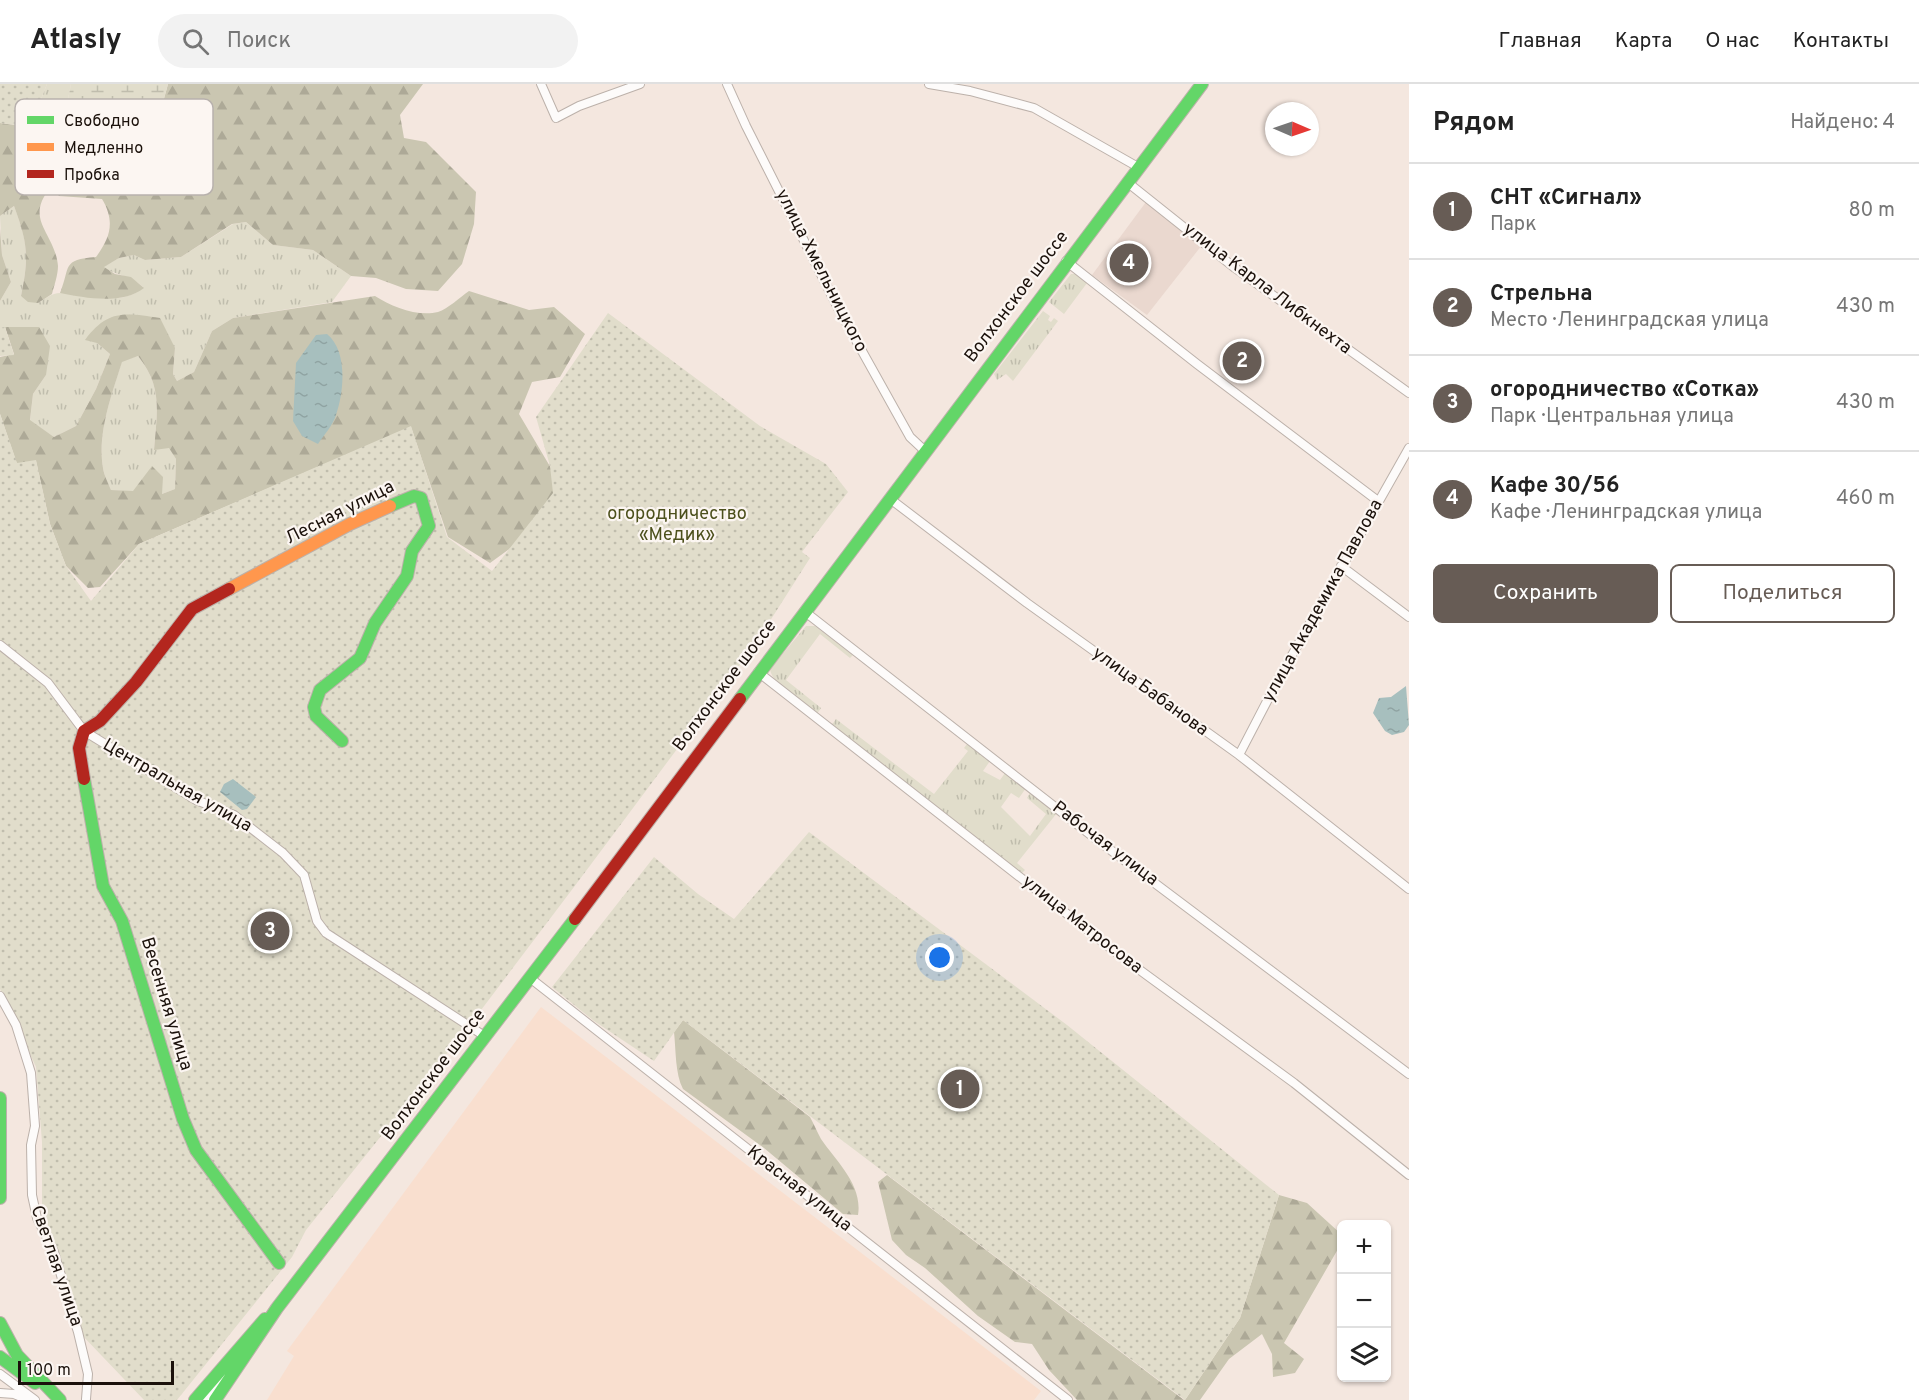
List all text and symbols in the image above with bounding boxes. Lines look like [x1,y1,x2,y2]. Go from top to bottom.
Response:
search box [158,14,578,68]
text: Atlasly [30,23,122,59]
icon: search [179,25,212,58]
text: Поиск [227,28,291,55]
text: Главная [1498,28,1582,55]
text: Карта [1615,28,1672,55]
text: О нас [1705,28,1760,55]
text: Контакты [1793,28,1889,55]
legend [15,99,213,195]
north arrow [1265,102,1319,156]
text: Рядом [1433,107,1515,140]
text: Найдено: 4 [1790,110,1895,136]
text: Свободно [64,112,140,132]
text: Медленно [64,139,143,159]
text: Пробка [64,166,120,186]
text: СНТ «Сигнал» [1490,185,1642,212]
street label: улица Хмельницкого [770,186,872,356]
text: 1 [1449,198,1457,224]
text: 80 m [1849,198,1895,224]
text: Парк [1490,212,1537,238]
street label: улица Карла Либкнехта [1178,218,1356,360]
street label: Волхонское шоссе [960,227,1074,367]
pin: 4 [1110,240,1148,285]
text: Стрельна [1490,281,1592,308]
text: 2 [1446,294,1459,320]
text: 430 m [1836,294,1895,320]
text: Место · Ленинградская улица [1490,308,1769,334]
pin: 2 [1222,338,1262,384]
text: огородничество «Сотка» [1490,377,1759,404]
text: 3 [1447,390,1459,416]
text: 430 m [1836,390,1895,416]
text: Парк · Центральная улица [1490,404,1734,430]
text: Кафе 30/56 [1490,473,1619,500]
street label: Лесная улица [282,476,398,550]
text: 4 [1446,486,1459,512]
text: 460 m [1836,486,1895,512]
street label: улица Академика Павлова [1258,495,1388,707]
text: Кафе · Ленинградская улица [1490,500,1762,526]
park label: огородничество «Медик» [607,503,747,547]
button: Сохранить [1433,564,1658,623]
button: Поделиться [1670,564,1895,623]
street label: Волхонское шоссе [668,616,782,756]
street label: улица Бабанова [1087,642,1213,742]
street label: Центральная улица [98,734,256,838]
street label: Рабочая улица [1047,797,1163,891]
street label: улица Матросова [1017,871,1147,979]
pin: 3 [250,908,290,954]
street label: Весенняя улица [135,935,197,1073]
your location [925,943,954,972]
street label: Волхонское шоссе [377,1005,491,1145]
pin: 1 [940,1066,980,1112]
street label: Красная улица [742,1141,856,1237]
street label: Светлая улица [25,1203,87,1329]
map controls [1337,1220,1391,1382]
button: + [1337,1220,1391,1274]
button: − [1337,1274,1391,1328]
button: layers [1337,1328,1391,1382]
scale bar [18,1358,174,1386]
text: 100 m [27,1361,71,1381]

